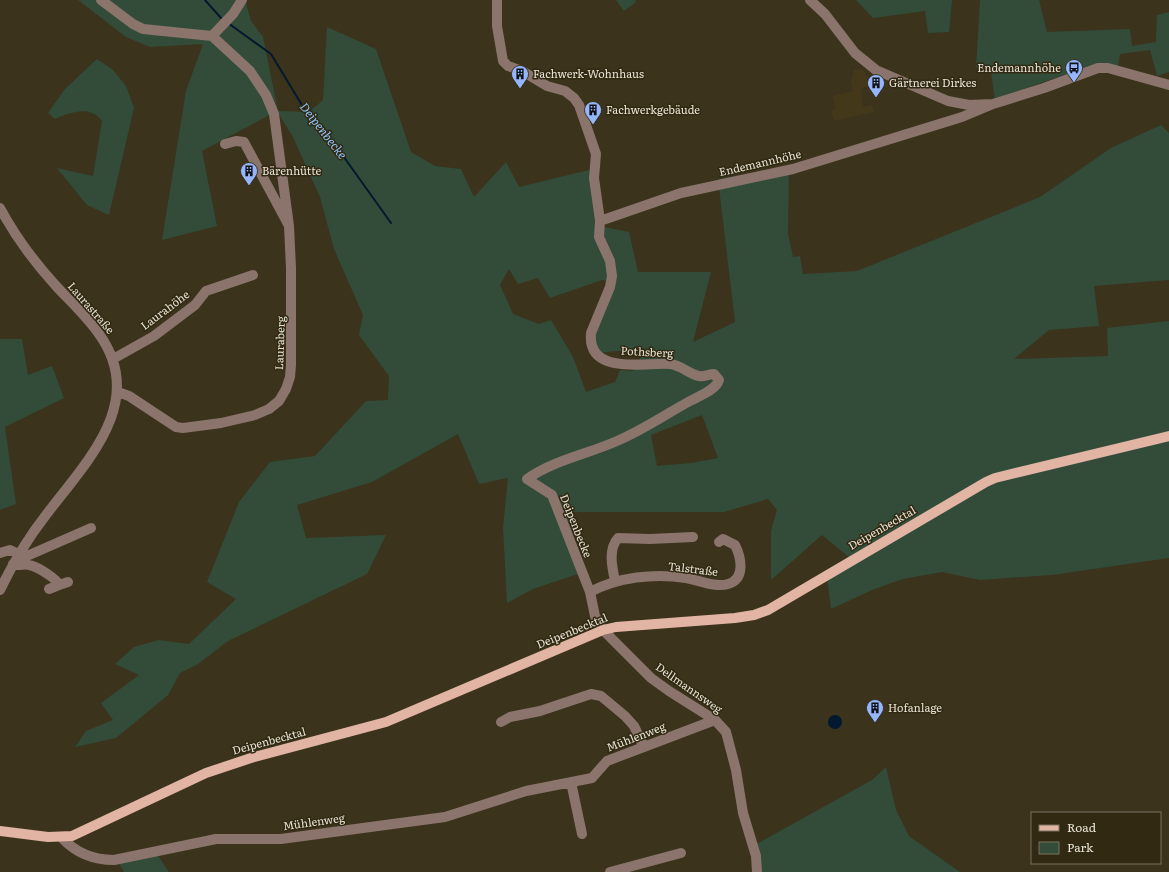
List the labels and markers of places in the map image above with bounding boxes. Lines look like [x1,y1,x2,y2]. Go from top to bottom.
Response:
bus stop icon: Endemannhöhe [1064,58,1084,83]
place label: Endemannhöhe [977,59,1061,75]
building icon: Fachwerk-Wohnhaus [510,64,530,89]
place label: Fachwerk-Wohnhaus [533,65,644,81]
building icon: Gärtnerei Dirkes [866,73,886,98]
place label: Gärtnerei Dirkes [889,74,976,90]
building icon: Fachwerkgebäude [583,100,603,125]
place label: Fachwerkgebäude [606,101,700,117]
building icon: Bärenhütte [239,161,259,186]
place label: Bärenhütte [262,162,322,178]
building icon: Hofanlage [865,698,885,723]
place label: Hofanlage [888,699,942,715]

